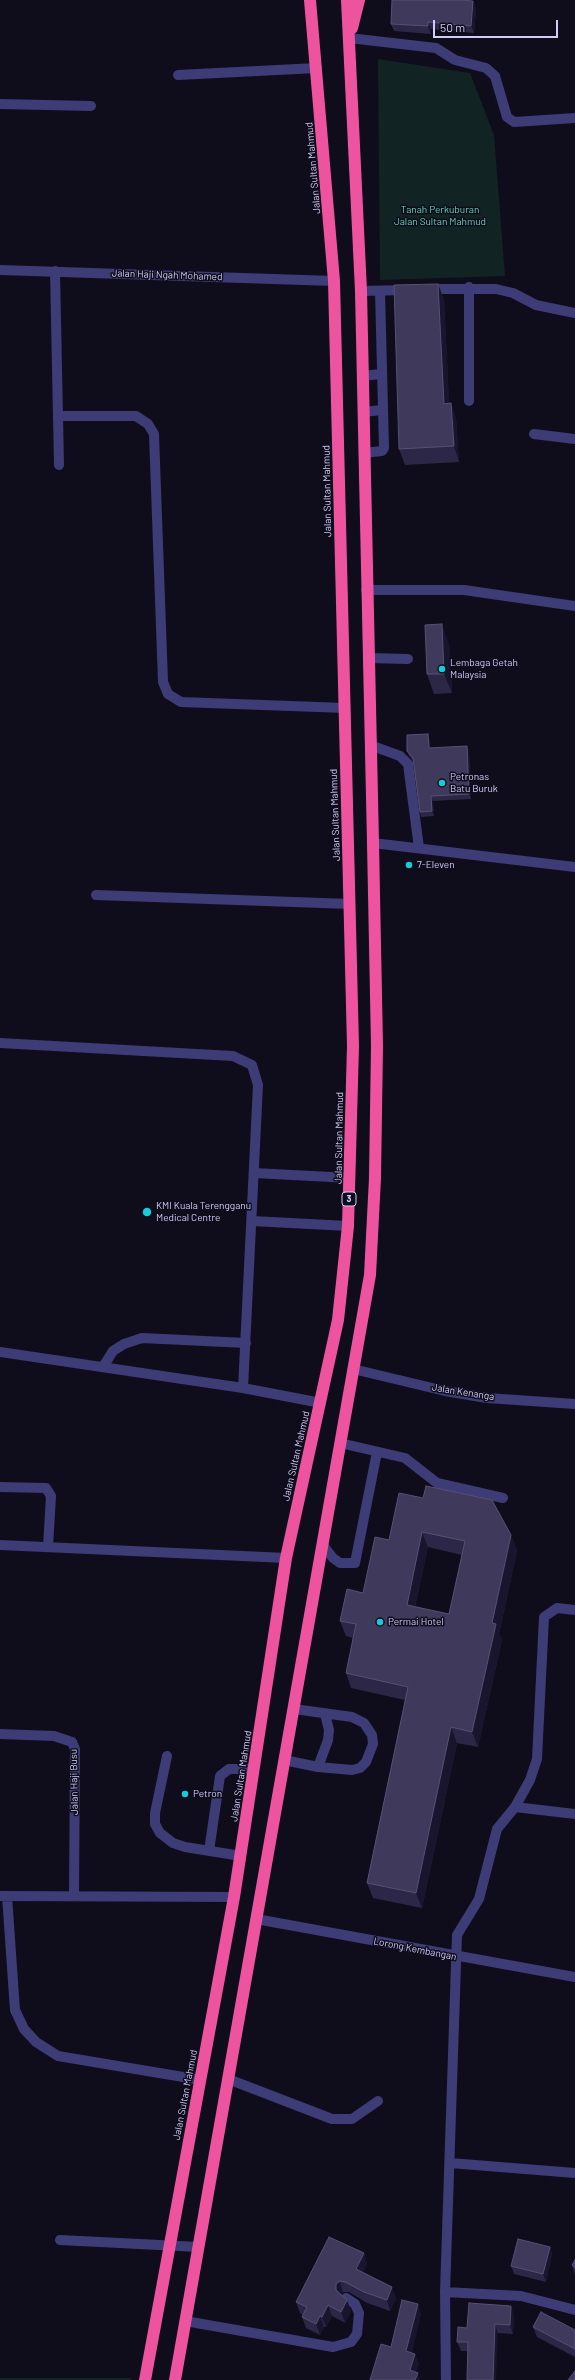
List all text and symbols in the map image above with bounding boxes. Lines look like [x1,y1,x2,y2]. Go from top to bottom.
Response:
scale bar [435,12,560,38]
text: 50 m [440,20,465,34]
street label: Jalan Sultan Mahmud [303,122,323,214]
park label: Tanah Perkuburan Jalan Sultan Mahmud [394,204,486,228]
street label: Jalan Haji Ngah Mohamed [111,267,223,283]
street label: Jalan Sultan Mahmud [320,445,334,537]
place label: Lembaga Getah Malaysia [450,657,518,680]
marker: Lembaga Getah Malaysia [437,664,447,674]
street label: Jalan Sultan Mahmud [327,769,343,861]
place label: Petronas Batu Buruk [450,771,498,794]
marker: Petronas Batu Buruk [437,778,447,788]
place label: 7-Eleven [417,859,455,871]
marker: 7-Eleven [404,860,414,870]
street label: Jalan Sultan Mahmud [332,1092,346,1184]
road number: 3 [342,1192,356,1206]
place label: KMI Kuala Terengganu Medical Centre [156,1200,251,1224]
marker: KMI Kuala Terengganu Medical Centre [141,1206,153,1218]
street label: Jalan Kenanga [431,1381,495,1403]
street label: Jalan Sultan Mahmud [280,1410,312,1502]
place label: Permai Hotel [388,1616,444,1628]
marker: Permai Hotel [375,1617,385,1627]
street label: Jalan Sultan Mahmud [228,1730,254,1822]
street label: Jalan Haji Busu [67,1749,81,1815]
place label: Petron [193,1788,222,1800]
marker: Petron [180,1789,190,1799]
street label: Lorong Kembangan [372,1935,458,1963]
street label: Jalan Sultan Mahmud [170,2049,200,2141]

